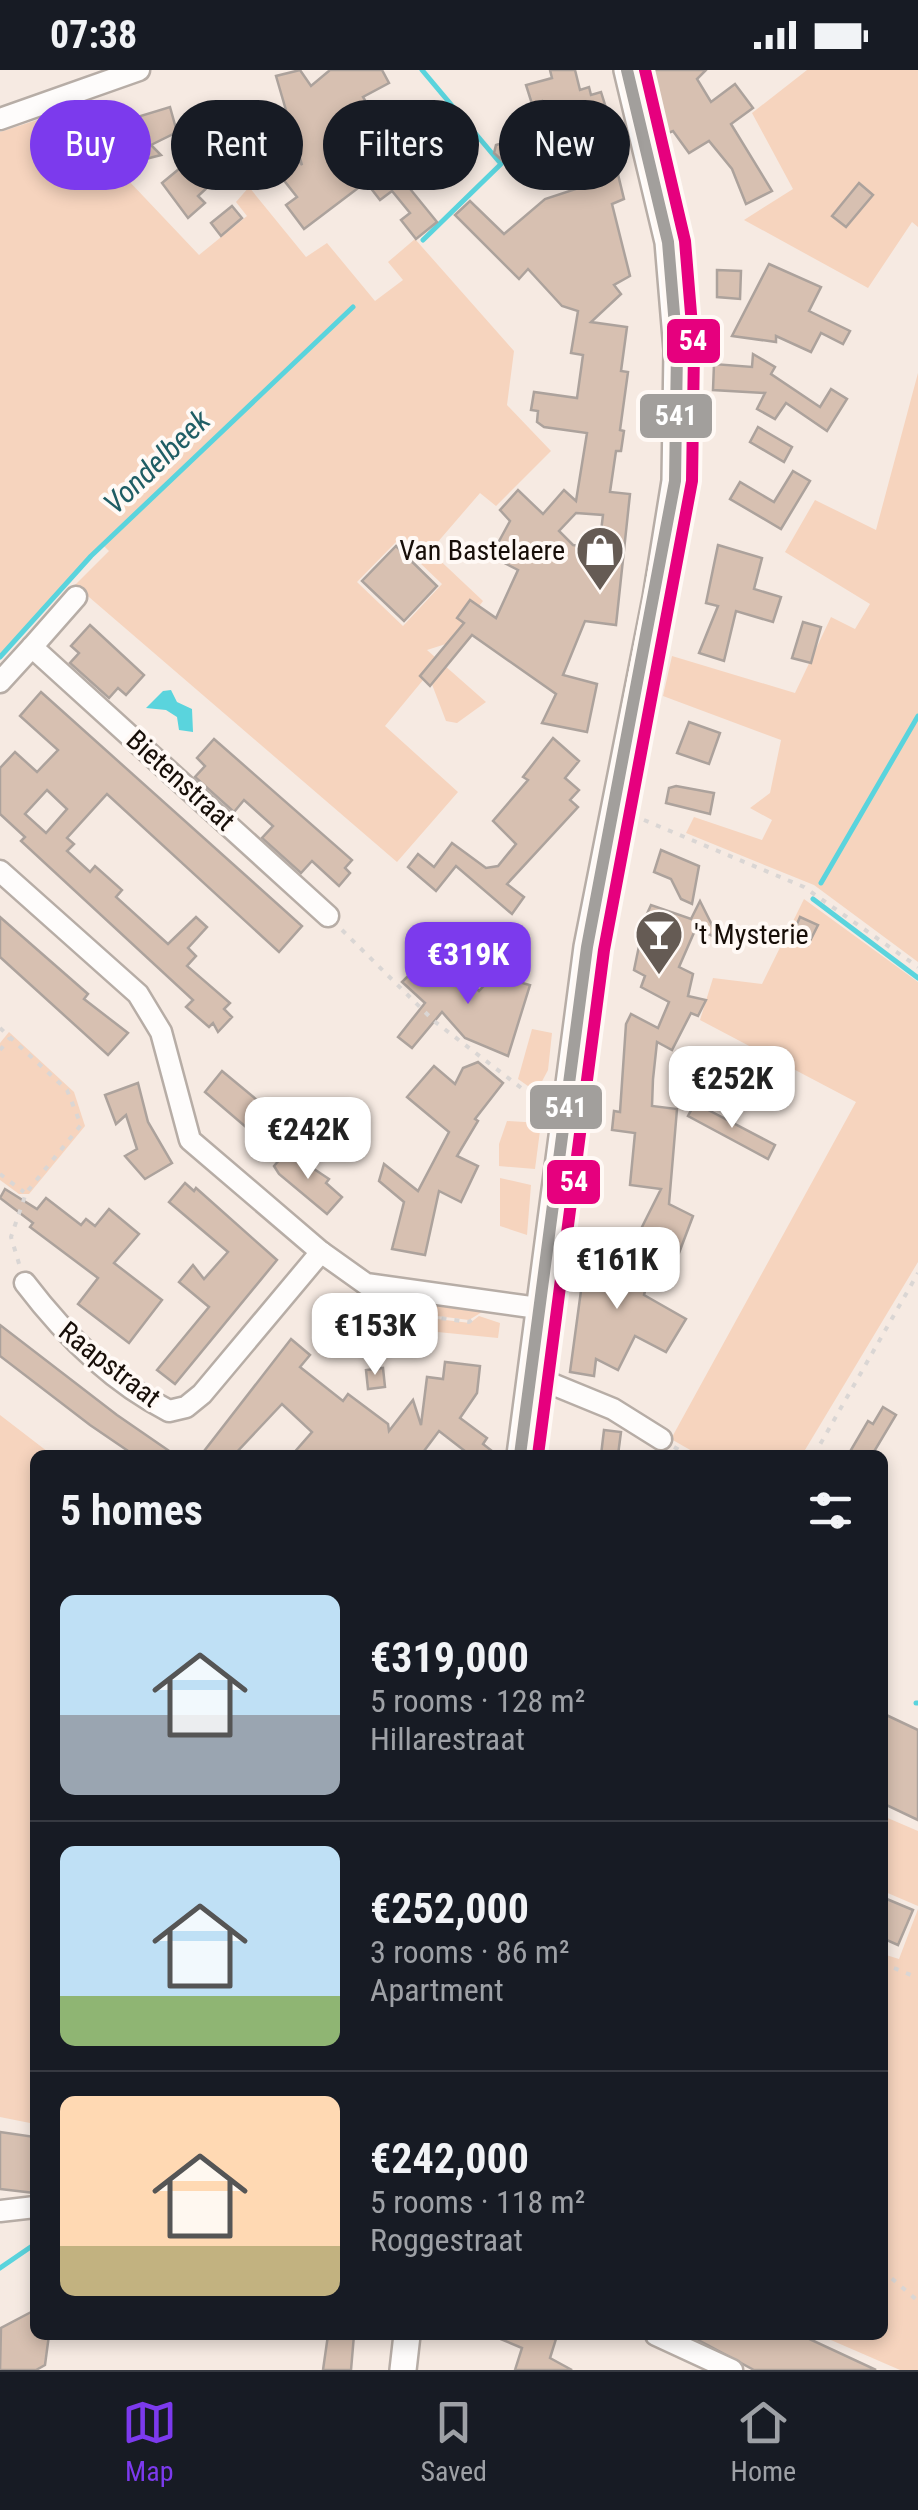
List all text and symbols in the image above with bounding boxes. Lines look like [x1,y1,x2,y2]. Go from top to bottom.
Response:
text: 07:38 [50,13,137,57]
chip: Buy [30,100,151,190]
chip: Rent [171,100,303,190]
chip: Filters [323,100,479,190]
chip: New [499,100,630,190]
line badge: 54 [665,317,722,365]
text: 54 [679,324,707,357]
line badge: 541 [638,392,714,440]
text: 541 [655,399,697,432]
water label: Vondelbeek [96,402,218,521]
shop icon: Van Bastelaere [574,524,626,592]
place label: Van Bastelaere [399,534,565,567]
street label: Bietenstraat [120,723,241,837]
bar icon: 't Mysterie [633,908,685,976]
place label: 't Mysterie [694,918,809,951]
pin: €319K [398,922,538,1007]
text: €319K [427,935,509,973]
pin: €252K [662,1046,802,1131]
text: €252K [691,1059,773,1097]
line badge: 541 [528,1083,604,1131]
text: 541 [545,1091,587,1124]
pin: €242K [238,1097,378,1182]
text: €242K [267,1110,349,1148]
line badge: 54 [545,1158,602,1206]
text: 54 [560,1165,588,1198]
pin: €161K [547,1227,687,1312]
text: €161K [576,1240,658,1278]
pin: €153K [305,1293,445,1378]
text: €153K [334,1306,416,1344]
street label: Raapstraat [52,1315,167,1414]
icon: filters [803,1483,858,1538]
text: 5 homes [60,1486,203,1535]
text: €319,000 [370,1633,529,1682]
icon: home [140,1635,260,1755]
text: 5 rooms · 128 m² [370,1682,585,1720]
text: Hillarestraat [370,1720,525,1758]
text: €252,000 [370,1884,529,1933]
icon: home [140,1886,260,2006]
text: 3 rooms · 86 m² [370,1933,569,1971]
text: Apartment [370,1971,504,2009]
text: €242,000 [370,2134,529,2183]
icon: home [140,2136,260,2256]
text: 5 rooms · 118 m² [370,2183,585,2221]
text: Roggestraat [370,2221,523,2259]
tab: Map [122,2395,177,2488]
tab: Saved [420,2395,487,2488]
tab: Home [731,2395,796,2488]

